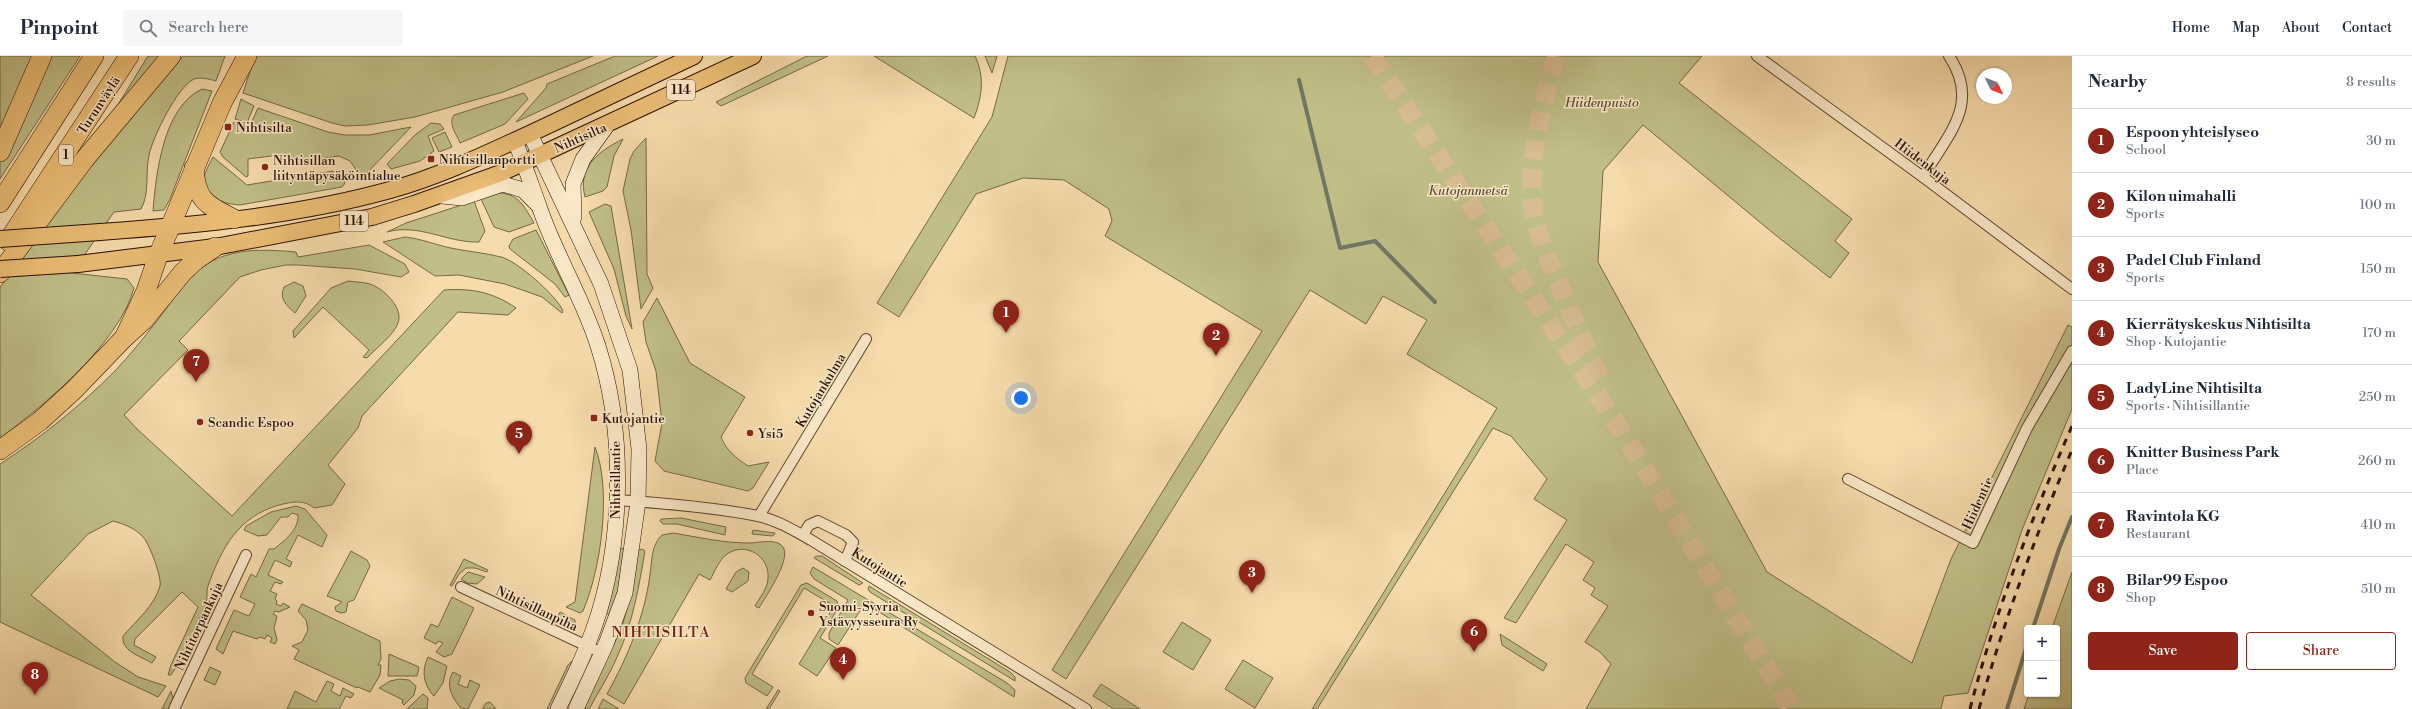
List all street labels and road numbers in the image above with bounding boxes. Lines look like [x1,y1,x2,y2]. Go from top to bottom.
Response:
street label: Turunväylä [74,73,124,138]
road number: 114 [667,80,695,100]
street label: Nihtisilta [552,119,610,157]
street label: Hiidenkuja [1891,136,1954,188]
road number: 1 [59,145,73,165]
road number: 114 [340,211,368,231]
street label: Kutojankulma [792,350,850,431]
street label: Nihtisillantie [608,441,624,519]
street label: Hiidentie [1959,474,1997,532]
street label: Kutojantie [849,544,911,592]
street label: Nihtitorpankuja [171,579,227,673]
street label: Nihtisillanpiha [493,583,581,635]

